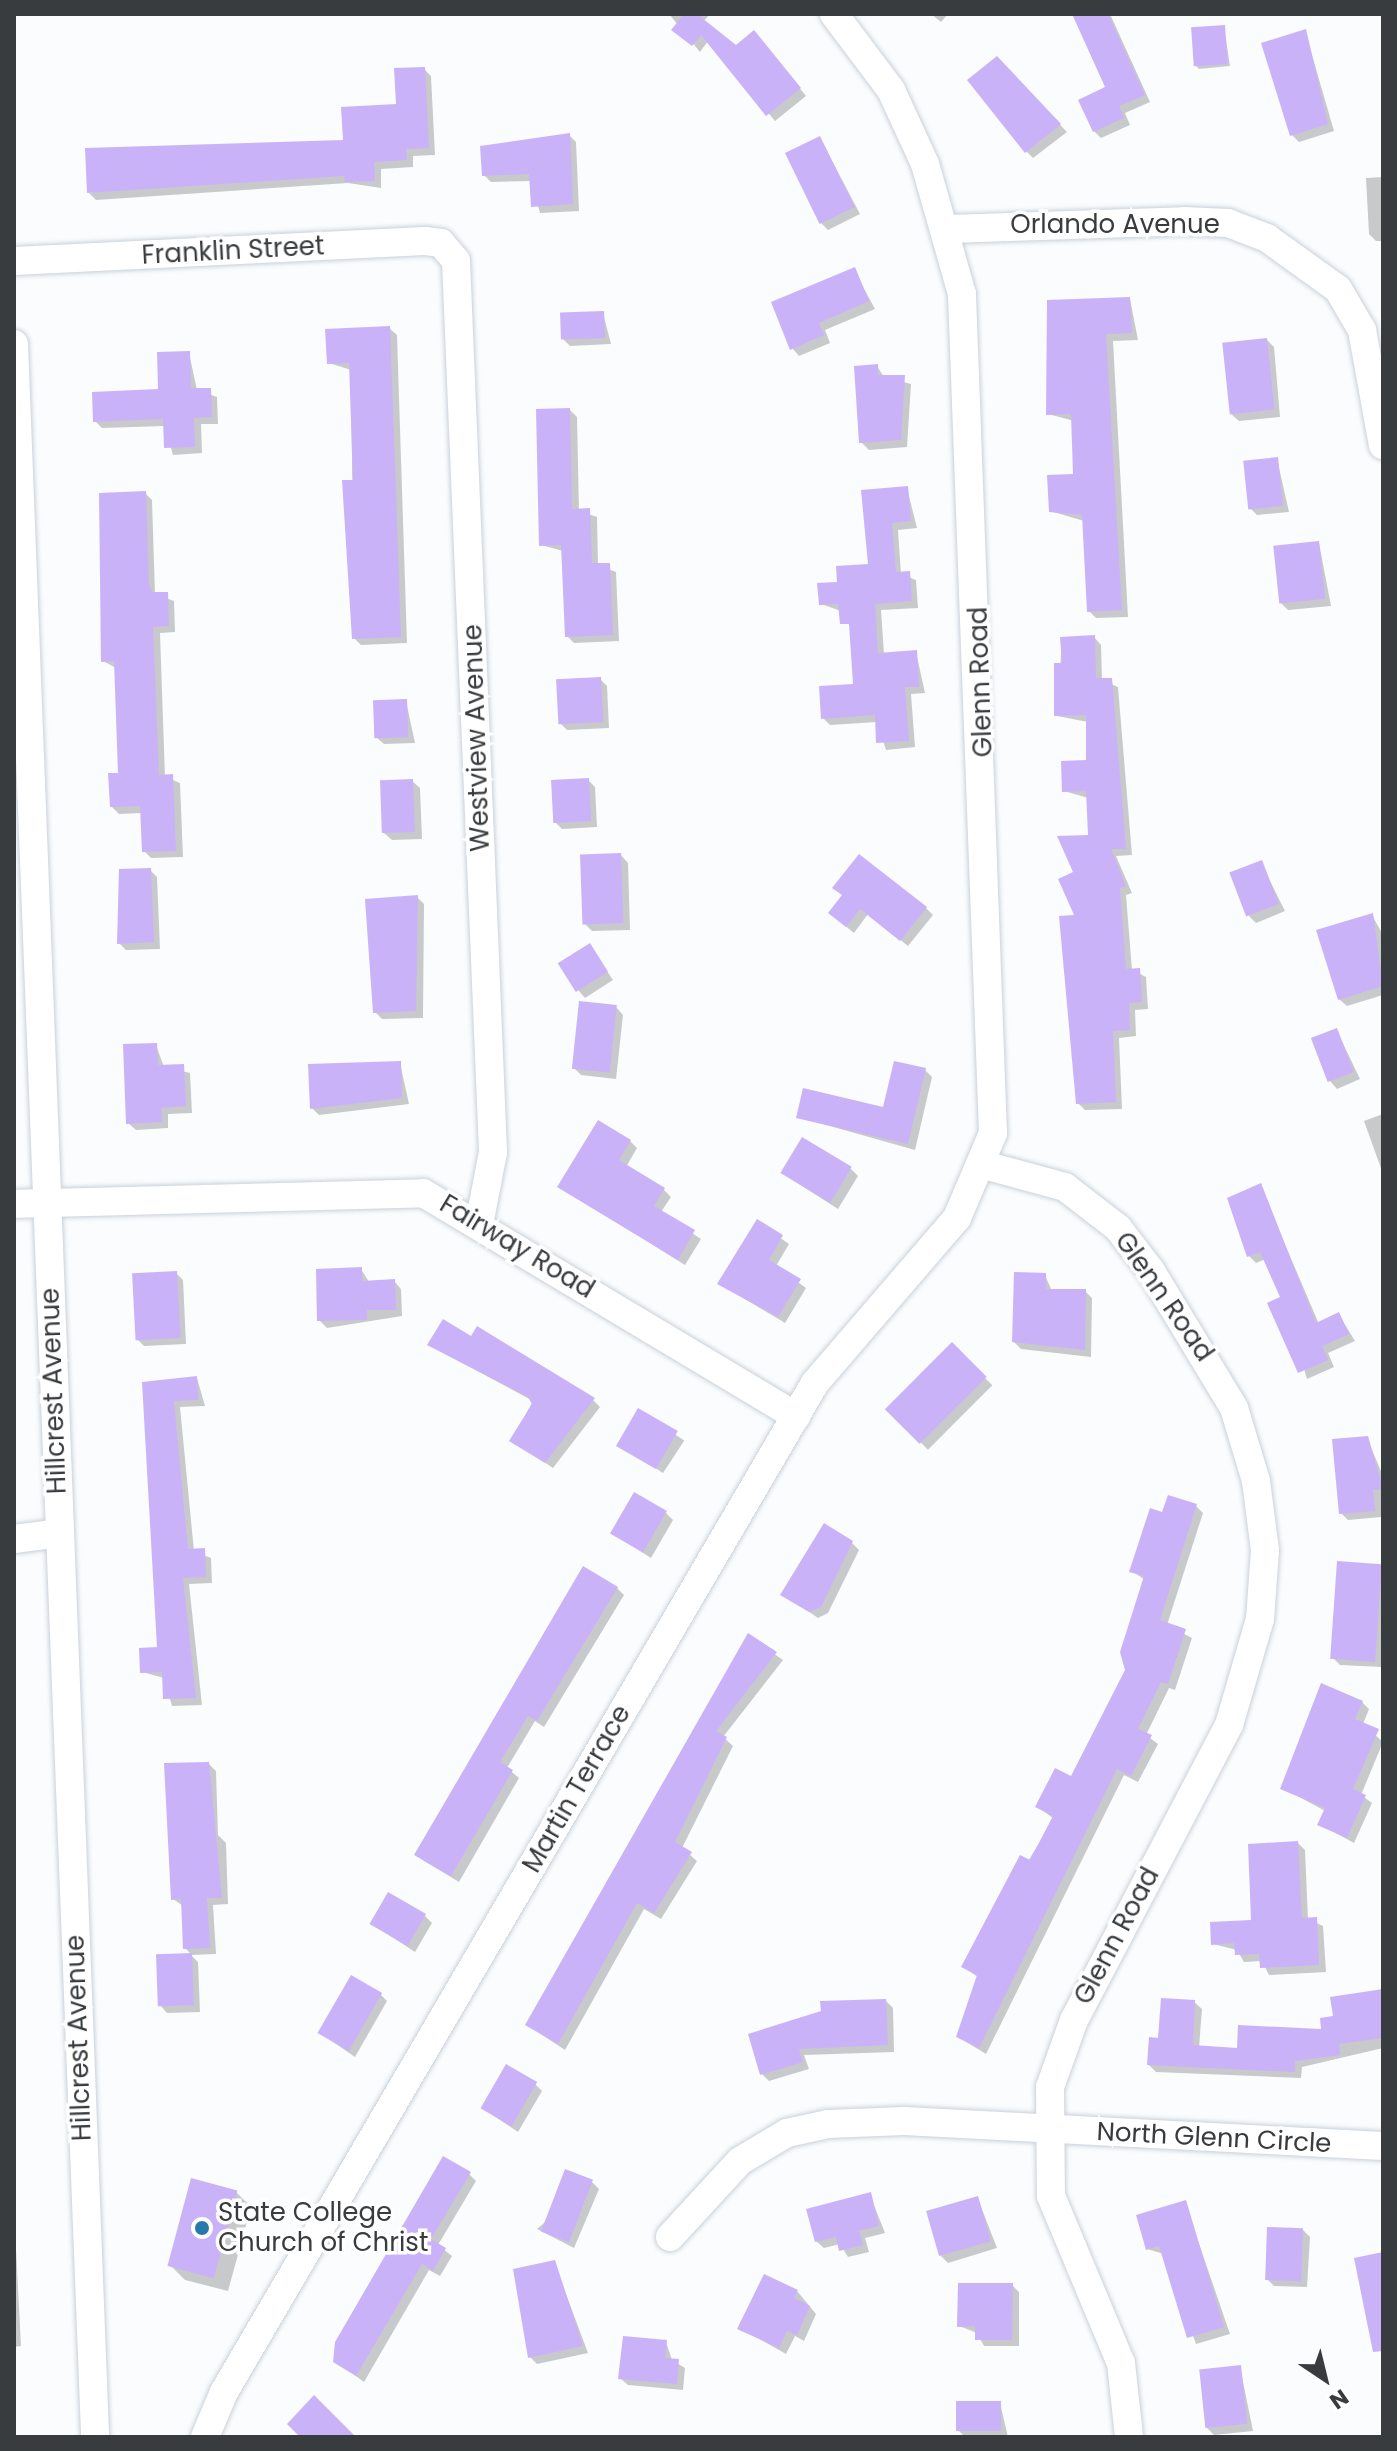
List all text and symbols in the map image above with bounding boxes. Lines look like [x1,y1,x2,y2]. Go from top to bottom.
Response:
street label: Orlando Avenue [1010,209,1220,241]
street label: Franklin Street [141,231,325,271]
street label: Glenn Road [963,606,999,758]
street label: Westview Avenue [457,624,497,852]
street label: Fairway Road [434,1189,600,1305]
street label: Glenn Road [1108,1226,1220,1368]
street label: Hillcrest Avenue [35,1287,73,1495]
street label: Martin Terrace [516,1700,638,1878]
street label: Glenn Road [1068,1862,1166,2010]
street label: Hillcrest Avenue [60,1934,98,2142]
street label: North Glenn Circle [1096,2116,1332,2160]
place label: State College Church of Christ [218,2197,428,2258]
marker: State College Church of Christ [193,2219,211,2237]
north arrow [1285,2339,1365,2419]
text: N [1323,2382,1355,2417]

